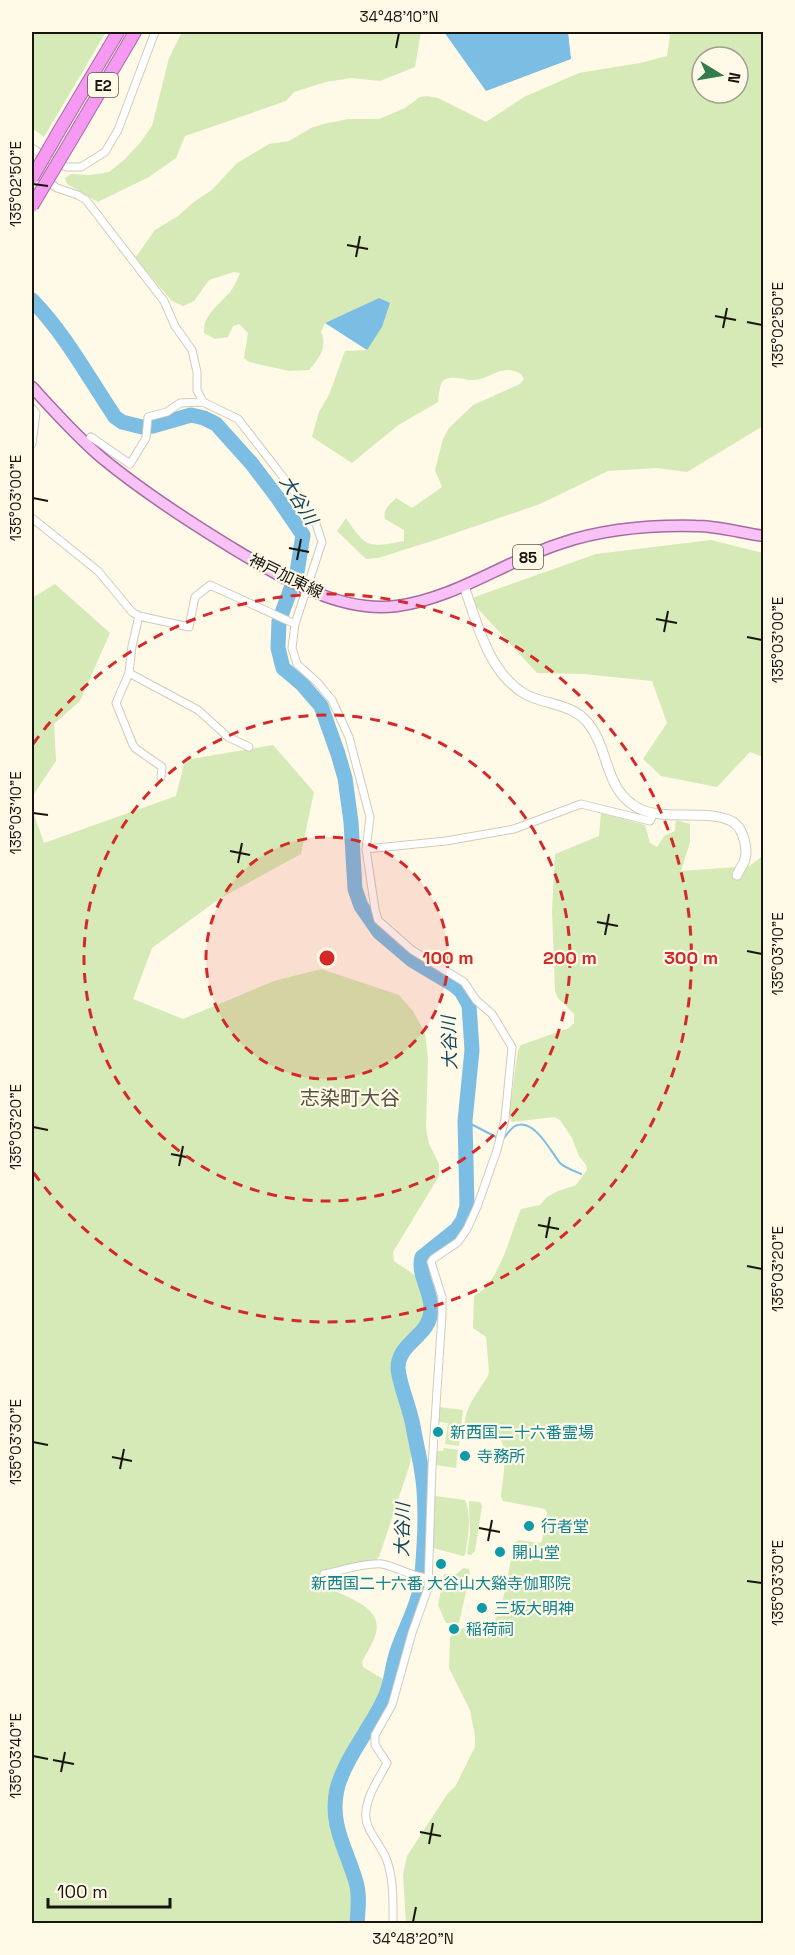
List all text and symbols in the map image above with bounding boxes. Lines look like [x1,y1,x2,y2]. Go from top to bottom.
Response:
text: 34°48'10"N [360,7,438,26]
north arrow [690,45,750,105]
text: N [723,70,746,85]
road number: E2 [88,73,118,97]
text: 135°02'50"E [6,141,25,227]
text: 135°02'50"E [768,282,787,368]
text: 135°03'00"E [6,455,25,541]
water label: 大谷川 [275,471,324,531]
road number: 85 [513,545,543,569]
street label: 神戸加東線 [245,549,327,603]
text: 135°03'00"E [768,597,787,683]
text: 135°03'10"E [6,771,25,855]
text: 135°03'10"E [768,912,787,996]
text: 100 m [422,946,474,969]
text: 200 m [543,946,597,969]
text: 300 m [664,946,718,969]
centre of rings [317,948,337,968]
water label: 大谷川 [436,1014,461,1070]
text: 135°03'20"E [6,1084,25,1170]
district label: 志染町大谷 [300,1085,400,1111]
text: 135°03'20"E [768,1226,787,1312]
text: 135°03'30"E [6,1399,25,1485]
place label: 新西国二十六番霊場 [450,1422,594,1443]
marker: 新西国二十六番霊場 [431,1425,445,1439]
place label: 寺務所 [477,1446,525,1467]
marker: 寺務所 [458,1449,472,1463]
water label: 大谷川 [390,1501,414,1557]
place label: 行者堂 [541,1516,589,1537]
marker: 行者堂 [522,1519,536,1533]
text: 135°03'30"E [768,1540,787,1626]
place label: 開山堂 [512,1542,560,1563]
marker: 開山堂 [493,1545,507,1559]
marker: 新西国二十六番 大谷山大谿寺伽耶院 [434,1557,448,1571]
place label: 新西国二十六番 大谷山大谿寺伽耶院 [311,1573,571,1594]
place label: 三坂大明神 [494,1598,574,1619]
marker: 三坂大明神 [475,1601,489,1615]
place label: 稲荷祠 [466,1619,514,1640]
marker: 稲荷祠 [447,1622,461,1636]
text: 135°03'40"E [6,1713,25,1799]
scale bar [48,1871,170,1909]
text: 100 m [57,1880,108,1903]
text: 34°48'20"N [372,1929,454,1948]

